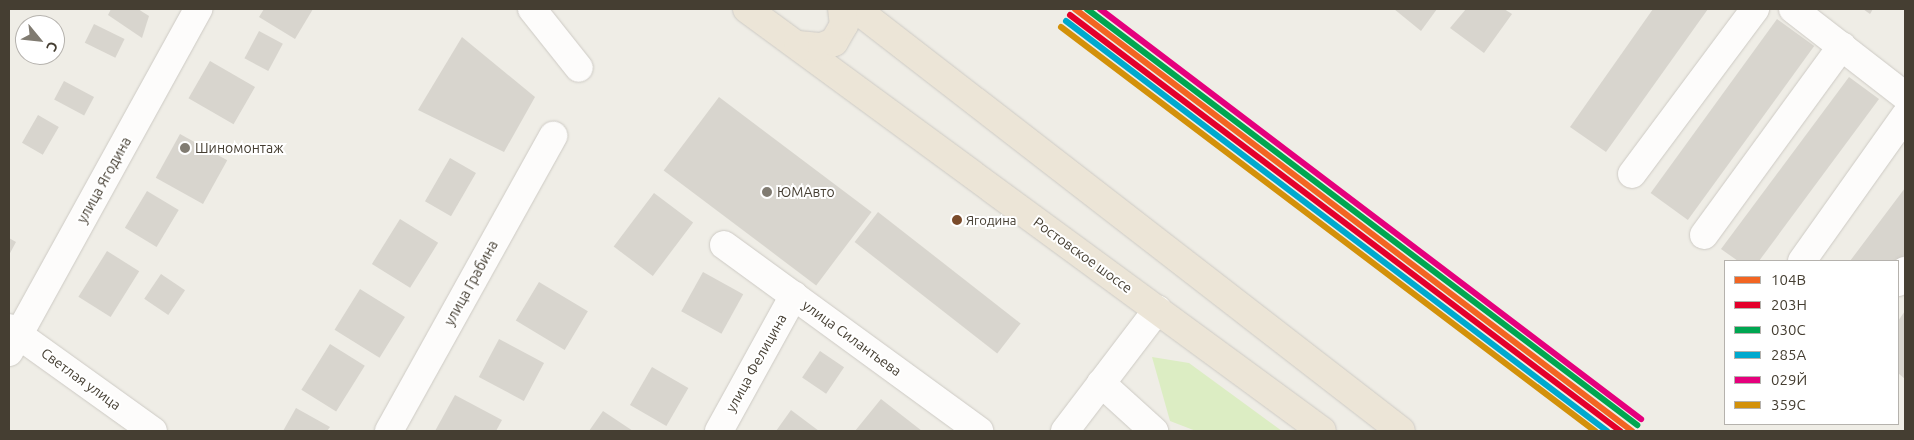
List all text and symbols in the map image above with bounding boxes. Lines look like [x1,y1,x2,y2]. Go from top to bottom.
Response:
north arrow [15,15,65,65]
text: С [43,39,62,54]
street label: улица Ягодина [73,134,135,226]
place label: Шиномонтаж [195,140,284,156]
marker: Шиномонтаж [179,142,191,154]
place label: ЮМАвто [777,184,835,200]
marker: ЮМАвто [761,186,773,198]
place label: Ягодина [966,212,1017,228]
street label: Ростовское шоссе [1030,213,1136,297]
marker: Ягодина [952,215,962,225]
street label: улица Грабина [441,238,501,328]
legend [1724,260,1899,425]
text: 104В [1771,271,1806,288]
text: 203Н [1771,296,1807,313]
street label: улица Силантьева [799,297,905,379]
street label: улица Фелицина [722,311,790,415]
text: 030C [1771,321,1806,338]
street label: Светлая улица [38,344,124,414]
text: 285А [1771,346,1806,363]
text: 029Й [1771,371,1807,388]
text: 359С [1771,396,1806,413]

